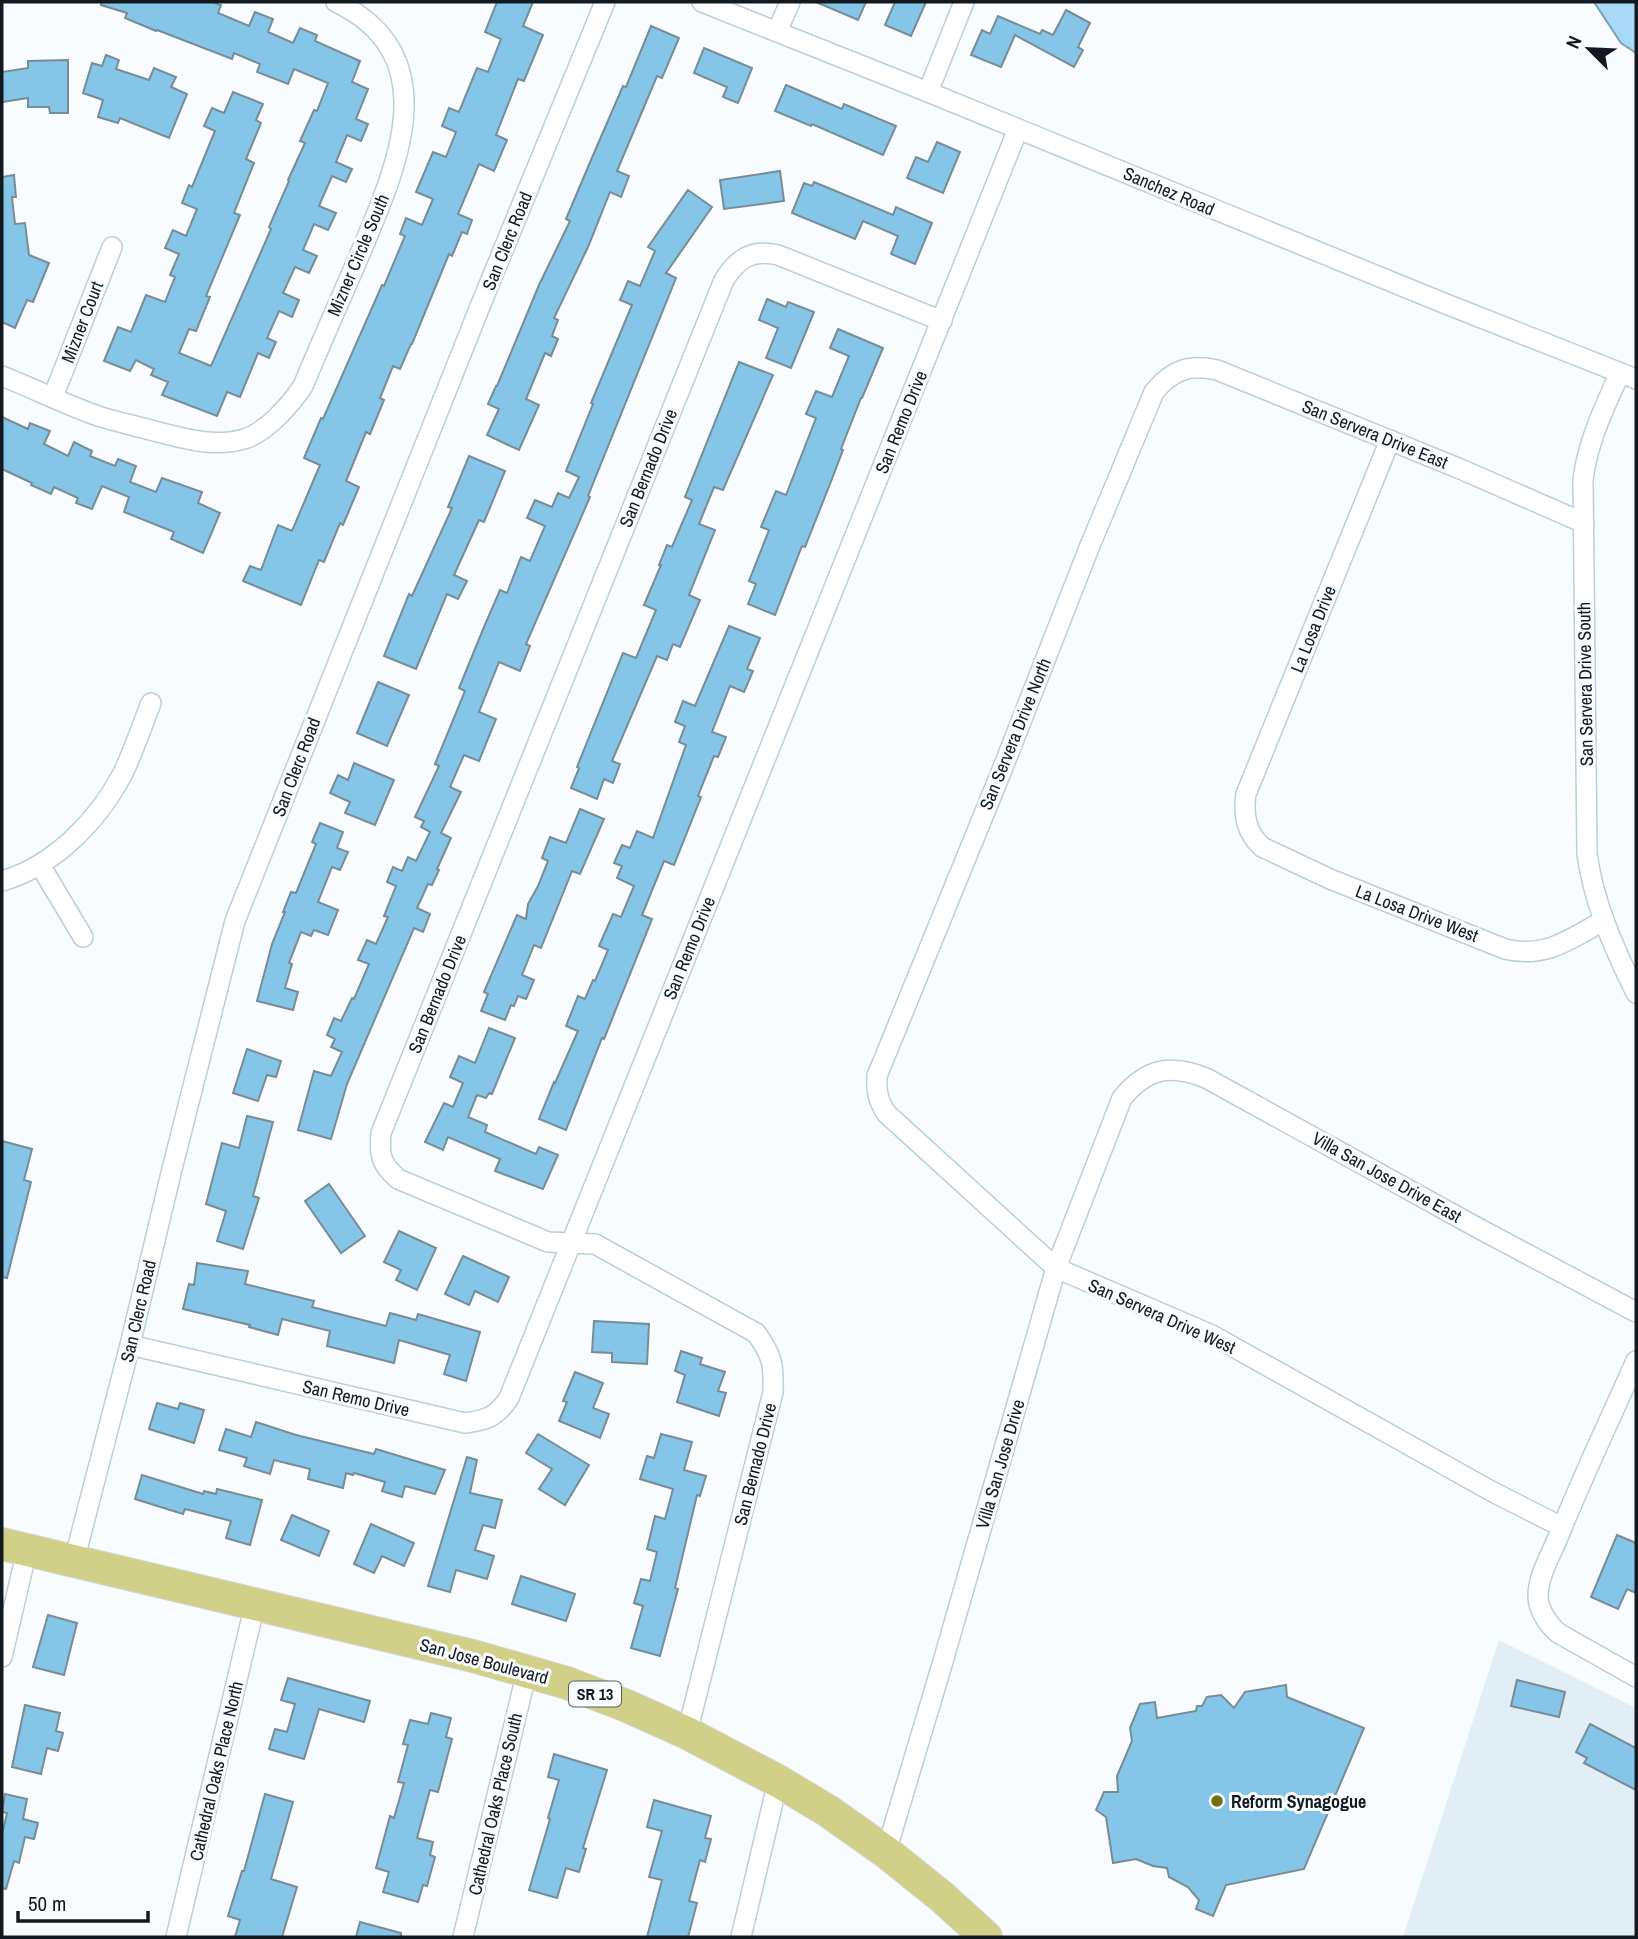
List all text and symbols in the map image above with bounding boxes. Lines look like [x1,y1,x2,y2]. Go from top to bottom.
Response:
north arrow [1554,14,1624,84]
text: N [1559,32,1588,53]
street label: Sanchez Road [1120,161,1218,221]
street label: San Clerc Road [476,188,538,294]
street label: Mizner Circle South [321,190,395,320]
street label: Mizner Court [55,278,109,366]
street label: San Remo Drive [869,367,933,477]
street label: San Servera Drive East [1298,393,1452,475]
street label: San Bernado Drive [613,405,683,531]
street label: La Losa Drive [1284,582,1342,676]
street label: San Servera Drive South [1571,602,1599,766]
street label: San Servera Drive North [973,654,1057,814]
street label: San Clerc Road [266,714,326,820]
street label: La Losa Drive West [1352,878,1482,948]
street label: San Remo Drive [657,893,721,1003]
street label: San Bernado Drive [402,931,472,1057]
street label: Villa San Jose Drive East [1308,1126,1466,1228]
street label: San Clerc Road [114,1257,162,1365]
street label: San Servera Drive West [1084,1272,1240,1360]
street label: San Remo Drive [300,1374,412,1422]
street label: Villa San Jose Drive [970,1396,1030,1532]
street label: San Bernado Drive [728,1400,782,1528]
street label: San Jose Boulevard [417,1632,551,1690]
street label: Cathedral Oaks Place North [183,1679,249,1863]
road number: SR 13 [569,1682,621,1706]
street label: Cathedral Oaks Place South [462,1710,528,1898]
place label: Reform Synagogue [1231,1789,1366,1814]
marker: Reform Synagogue [1209,1793,1225,1809]
scale bar [18,1880,147,1924]
text: 50 m [28,1889,66,1918]

